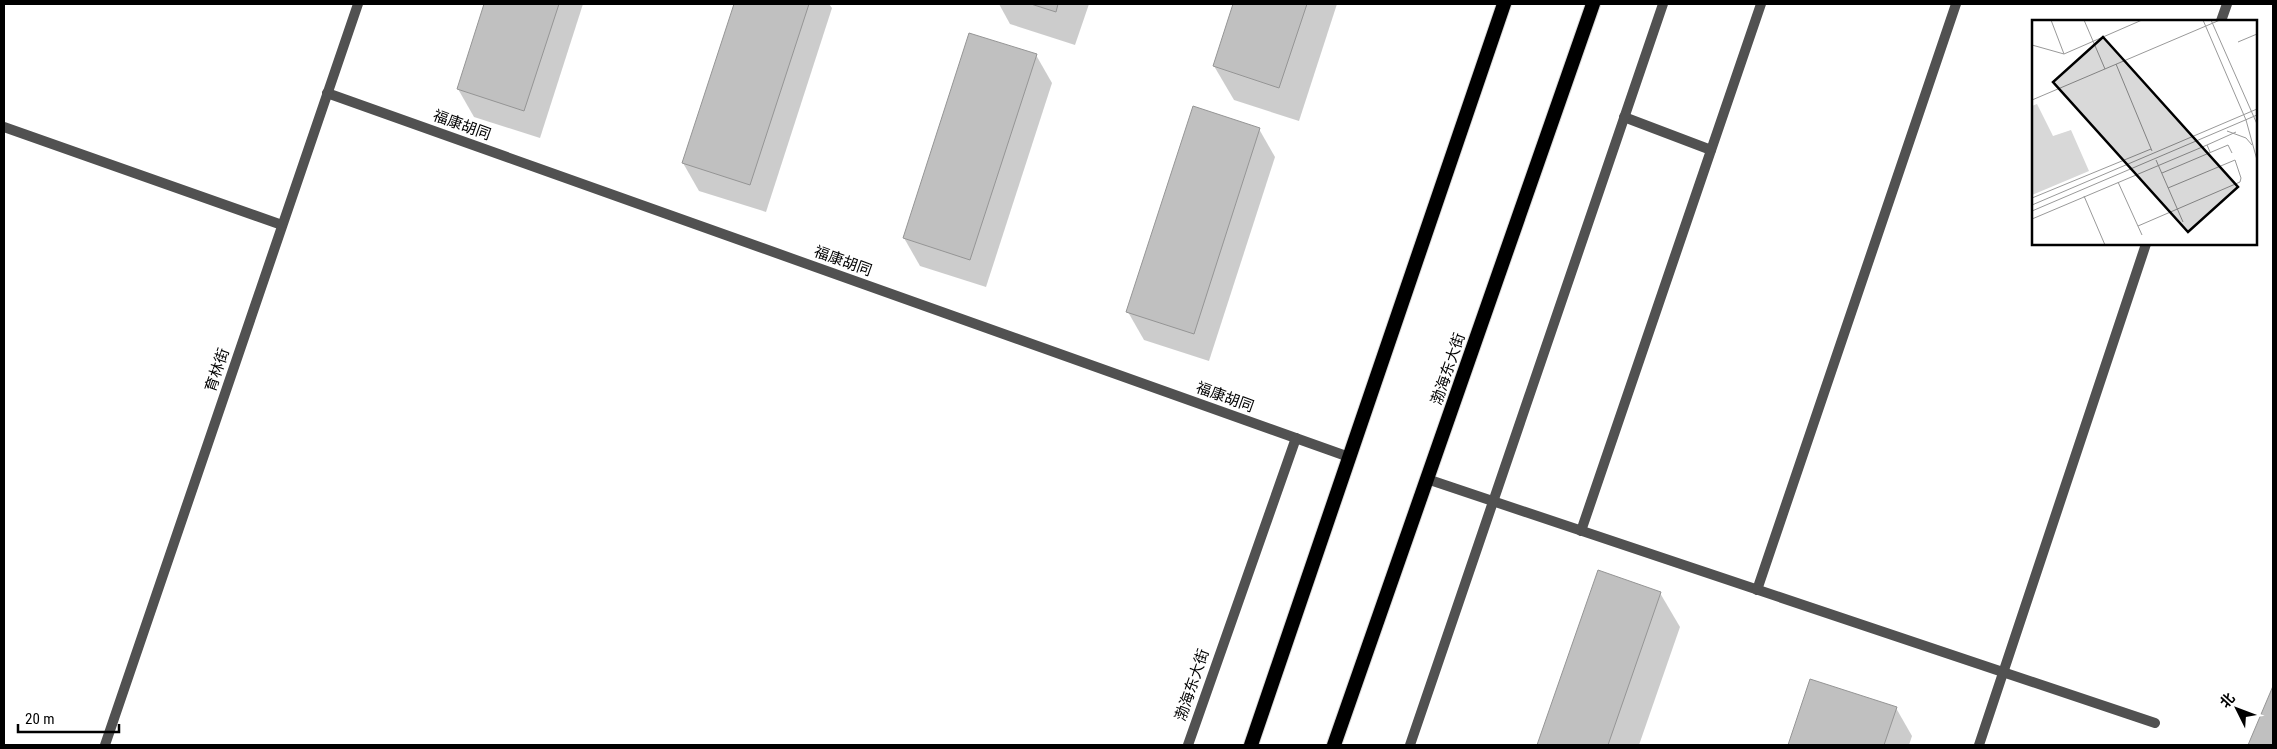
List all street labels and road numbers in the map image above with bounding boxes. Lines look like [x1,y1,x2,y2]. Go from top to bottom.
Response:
street label: 福康胡同 [431,106,493,144]
street label: 福康胡同 [812,242,874,280]
street label: 渤海东大街 [1427,331,1469,407]
street label: 育林街 [201,346,233,394]
street label: 福康胡同 [1194,378,1256,416]
street label: 渤海东大街 [1171,647,1213,723]

